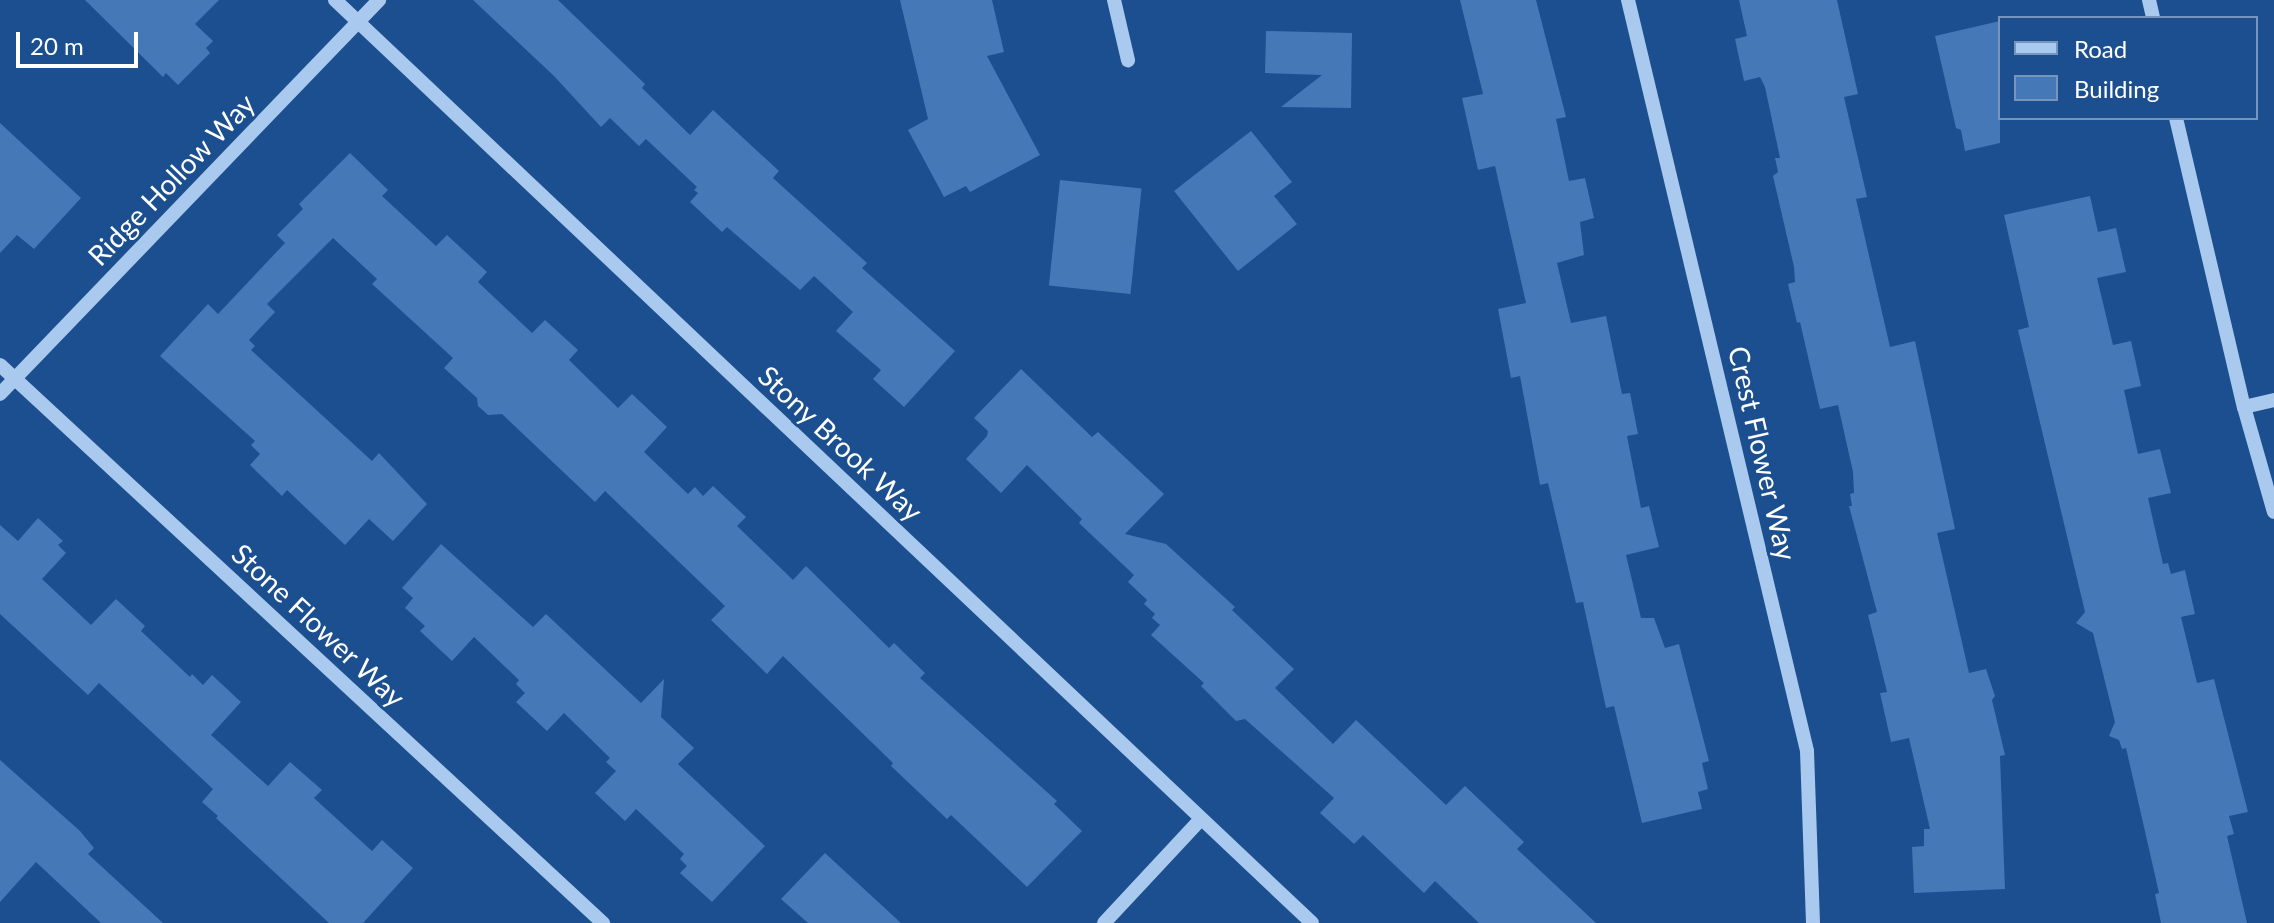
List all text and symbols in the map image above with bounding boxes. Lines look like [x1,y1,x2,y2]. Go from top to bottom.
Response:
scale bar [20,16,142,66]
legend [1998,16,2258,120]
text: 20 m [30,31,84,60]
text: Road [2074,34,2127,63]
text: Building [2074,74,2159,103]
street label: Ridge Hollow Way [80,86,262,272]
street label: Crest Flower Way [1722,342,1804,564]
street label: Stony Brook Way [752,358,930,528]
street label: Stone Flower Way [225,536,413,714]

